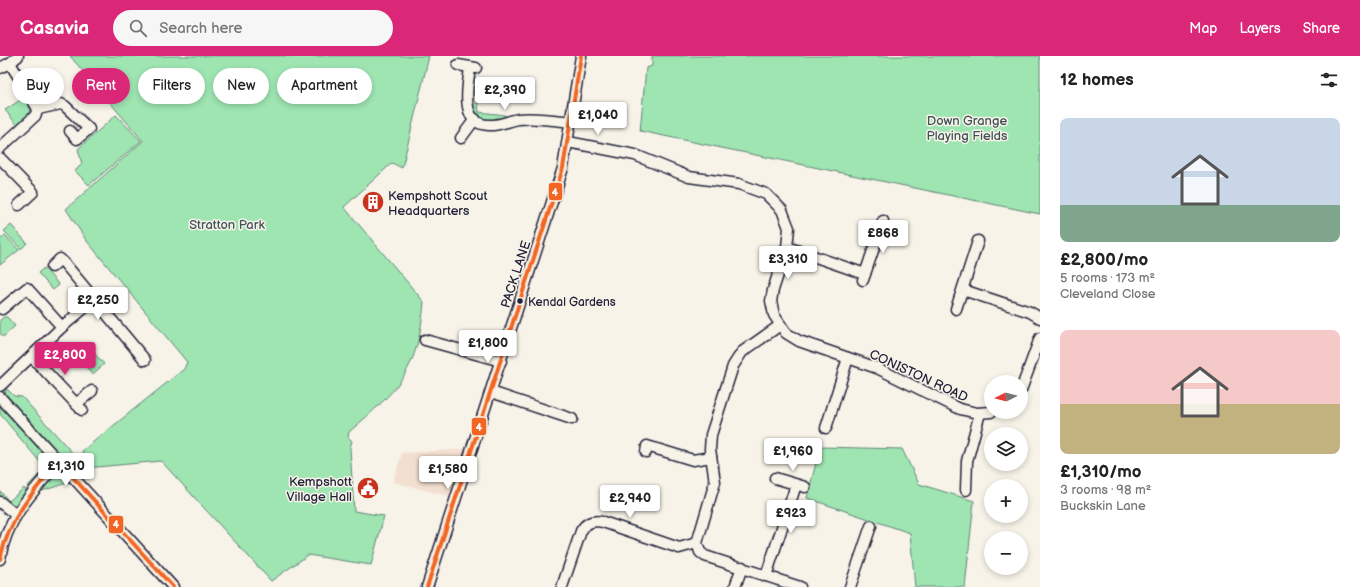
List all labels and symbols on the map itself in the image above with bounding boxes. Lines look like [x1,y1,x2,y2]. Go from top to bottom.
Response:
pin: £2,390 [472,77,538,111]
pin: £1,040 [565,102,631,136]
park label: Down Grange Playing Fields [927,113,1008,144]
line badge: 4 [548,182,563,201]
text: 4 [552,186,559,199]
place label: Kempshott Scout Headquarters [388,188,488,219]
building icon: Kempshott Scout Headquarters [360,189,386,215]
park label: Stratton Park [189,217,265,233]
pin: £868 [859,220,907,254]
street label: PACK LANE [498,238,534,310]
pin: £3,310 [755,246,821,280]
pin: £2,250 [65,287,131,321]
place label: Kendal Gardens [528,295,616,310]
marker: Kendal Gardens [515,296,525,306]
pin: £1,800 [455,330,521,364]
pin: £2,800 [32,342,98,376]
street label: CONISTON ROAD [867,346,970,406]
north arrow [984,375,1028,419]
line badge: 4 [471,417,487,436]
text: 4 [476,421,483,434]
pin: £1,960 [760,438,826,472]
pin: £1,310 [33,453,99,487]
pin: £1,580 [415,456,481,490]
place label: Kempshott Village Hall [286,474,352,505]
public building icon: Kempshott Village Hall [355,475,381,501]
pin: £2,940 [597,485,663,519]
pin: £923 [767,500,815,534]
line badge: 4 [108,515,124,534]
text: 4 [113,518,120,531]

